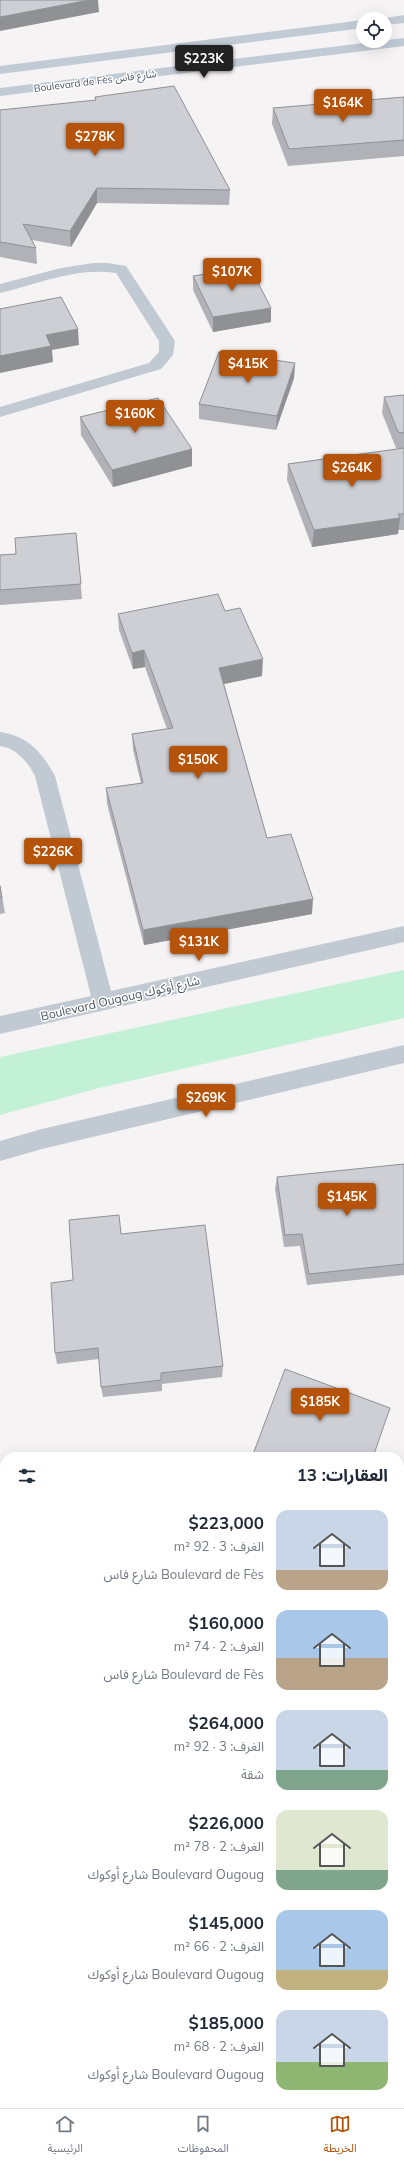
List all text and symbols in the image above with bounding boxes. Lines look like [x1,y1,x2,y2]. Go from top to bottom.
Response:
map controls [356,12,392,48]
button: locate [356,12,392,48]
pin: $223K [176,45,232,79]
text: $223K [184,50,224,66]
street label: Boulevard de Fès شارع فاس [33,67,157,96]
pin: $164K [315,89,371,123]
text: $164K [323,94,363,110]
pin: $278K [67,123,123,157]
text: $278K [75,128,115,144]
pin: $107K [204,258,260,292]
text: $107K [212,263,252,279]
pin: $415K [220,350,276,384]
text: $415K [228,355,268,371]
pin: $160K [107,400,163,434]
text: $160K [115,405,155,421]
pin: $264K [324,454,380,488]
text: $264K [332,459,372,475]
pin: $150K [170,746,226,780]
text: $150K [178,751,218,767]
pin: $226K [25,838,81,872]
text: $226K [33,843,73,859]
pin: $131K [171,928,227,962]
text: $131K [179,933,219,949]
street label: Boulevard Ougoug شارع أوكوك [39,972,201,1026]
pin: $269K [178,1084,234,1118]
text: $269K [186,1089,226,1105]
pin: $145K [319,1183,375,1217]
text: $145K [327,1188,367,1204]
pin: $185K [292,1388,348,1422]
text: $185K [300,1393,340,1409]
text: العقارات: 13 [297,1464,388,1485]
icon: filters [16,1465,38,1487]
text: $223,000 [188,1512,264,1533]
icon: home [308,1526,356,1574]
text: الغرف: 3 · 92 m² [174,1538,264,1554]
text: Boulevard de Fès شارع فاس [103,1566,264,1582]
text: $160,000 [188,1612,264,1633]
icon: home [308,1626,356,1674]
text: الغرف: 2 · 74 m² [174,1638,264,1654]
text: Boulevard de Fès شارع فاس [103,1666,264,1682]
text: $264,000 [188,1712,264,1733]
icon: home [308,1726,356,1774]
text: الغرف: 3 · 92 m² [174,1738,264,1754]
text: شقة [241,1766,264,1782]
text: $226,000 [188,1812,264,1833]
icon: home [308,1826,356,1874]
text: الغرف: 2 · 78 m² [174,1838,264,1854]
text: Boulevard Ougoug شارع أوكوك [88,1866,264,1882]
text: $145,000 [188,1912,264,1933]
icon: home [308,1926,356,1974]
text: الغرف: 2 · 66 m² [174,1938,264,1954]
text: Boulevard Ougoug شارع أوكوك [88,1966,264,1982]
text: $185,000 [188,2012,264,2033]
icon: home [308,2026,356,2074]
text: الغرف: 2 · 68 m² [174,2038,264,2054]
text: Boulevard Ougoug شارع أوكوك [88,2066,264,2082]
tab: الرئيسية [47,2113,83,2160]
tab: المحفوظات [178,2113,229,2160]
tab: الخريطة [324,2113,357,2160]

